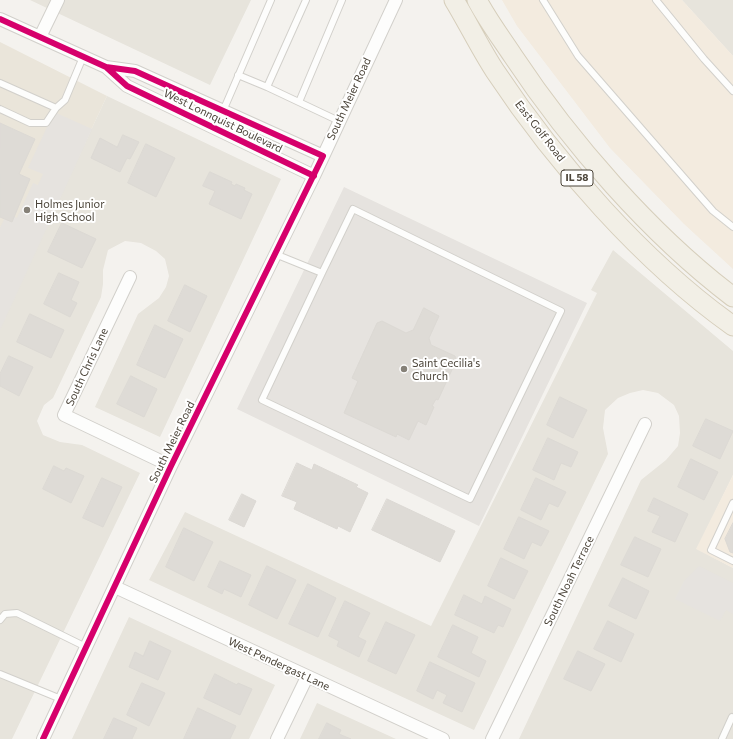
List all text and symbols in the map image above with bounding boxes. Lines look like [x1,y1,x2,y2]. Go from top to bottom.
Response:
street label: South Meier Road [324,56,374,142]
street label: West Lonnquist Boulevard [161,86,285,156]
street label: East Golf Road [512,98,568,164]
road number: IL 58 [561,170,593,186]
place label: Holmes Junior High School [35,197,105,223]
marker: Holmes Junior High School [22,205,32,215]
street label: South Chris Lane [63,326,111,408]
place label: Saint Cecilia's Church [412,356,480,382]
marker: Saint Cecilia's Church [399,364,409,374]
street label: South Meier Road [147,399,197,485]
street label: South Noah Terrace [541,534,597,628]
street label: West Pendergast Lane [226,635,332,693]

